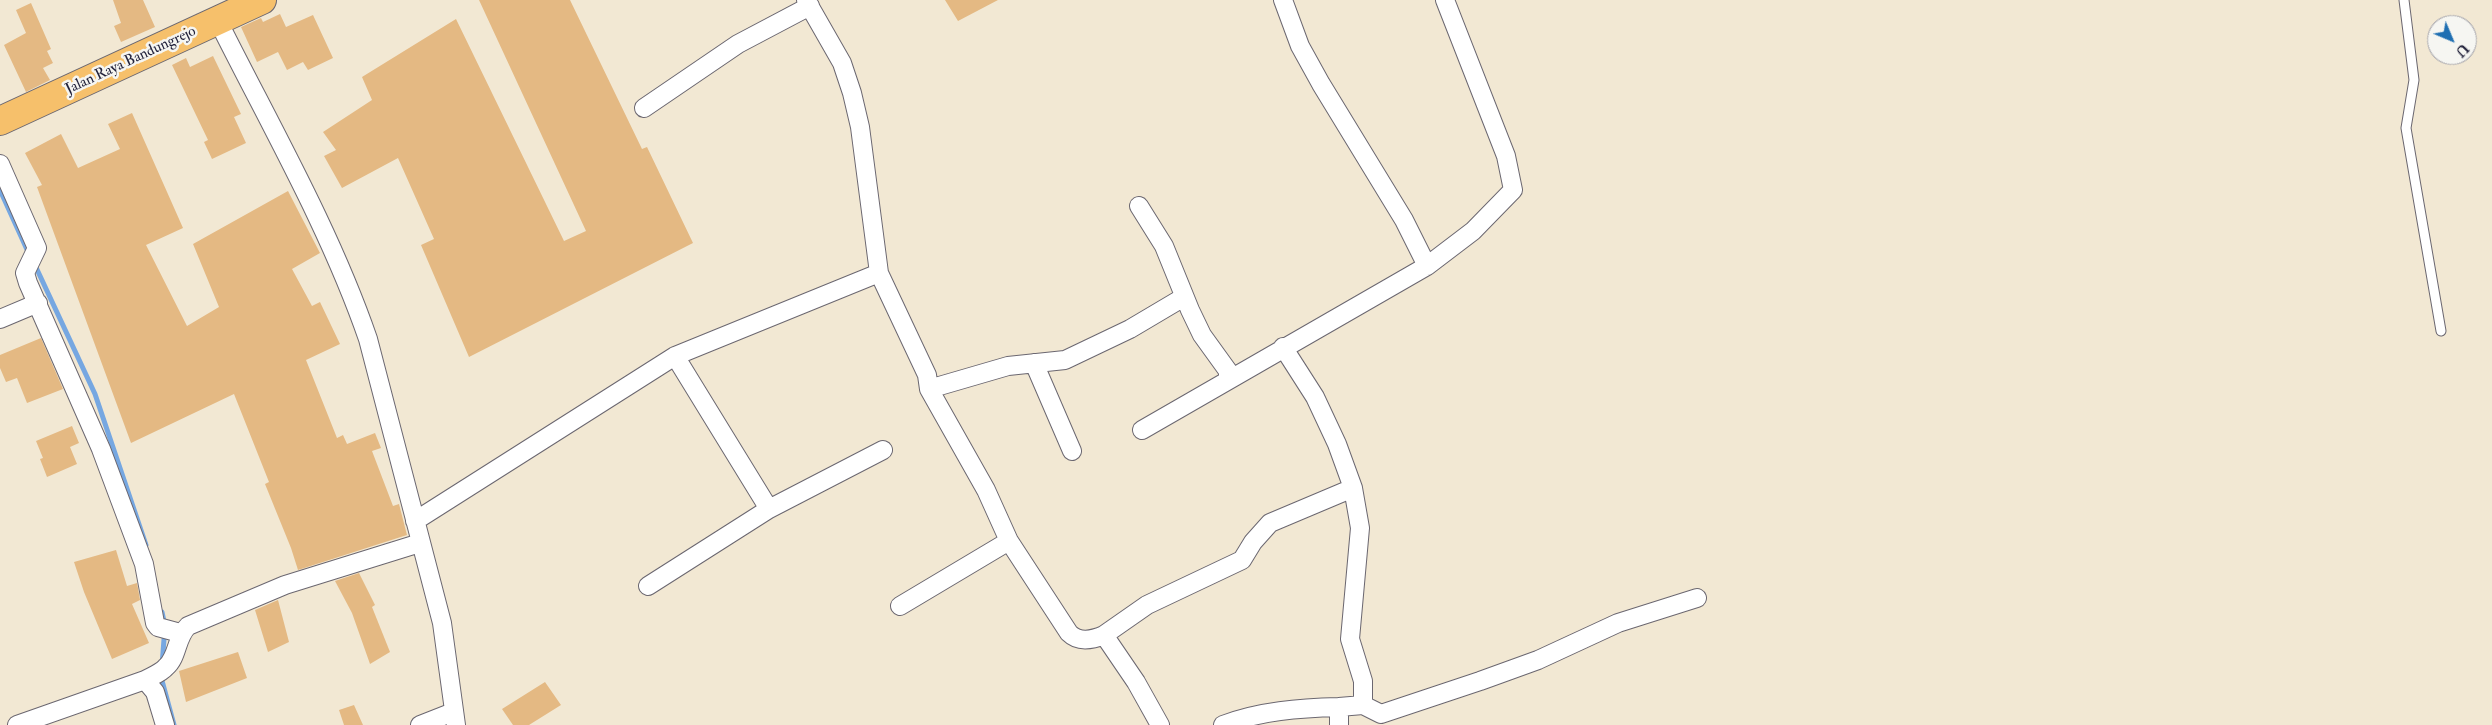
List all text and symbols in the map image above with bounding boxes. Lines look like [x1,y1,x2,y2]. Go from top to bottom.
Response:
north arrow [2427,15,2477,65]
street label: Jalan Raya Bandungrejo [63,23,199,99]
text: U [2452,40,2472,60]

